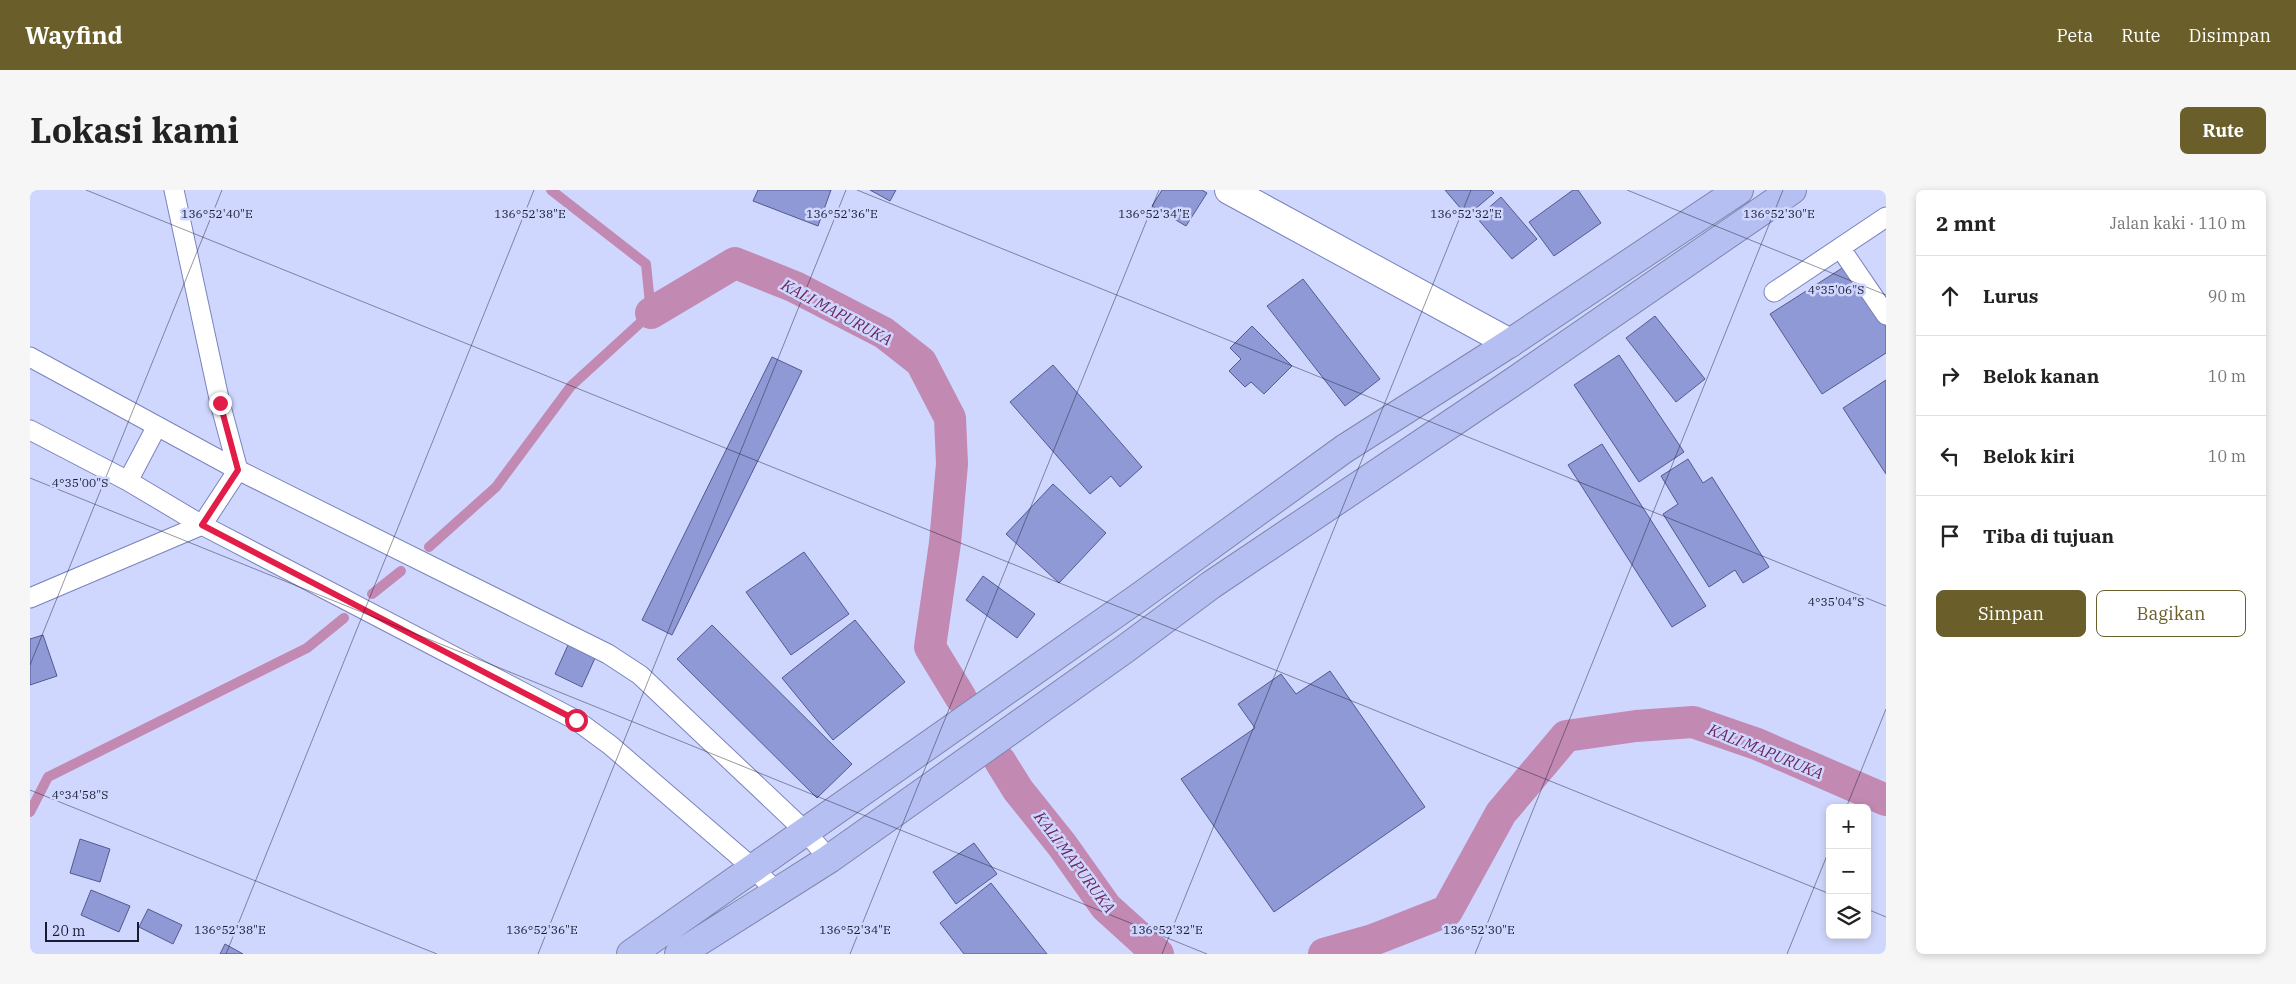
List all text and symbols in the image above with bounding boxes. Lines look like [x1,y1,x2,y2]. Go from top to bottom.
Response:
text: Wayfind [25,19,123,51]
text: Peta [2057,24,2093,47]
text: Rute [2121,24,2160,47]
text: Disimpan [2188,24,2271,47]
text: Lokasi kami [30,107,239,153]
button: Rute [2180,107,2266,154]
text: 136°52'40"E [181,206,253,221]
text: 136°52'38"E [494,206,566,221]
text: 136°52'36"E [806,206,878,221]
text: 136°52'34"E [1118,206,1190,221]
text: 136°52'32"E [1430,206,1502,221]
text: 136°52'30"E [1743,206,1815,221]
text: 2 mnt [1936,209,1996,237]
text: Jalan kaki · 110 m [2110,213,2246,233]
water label: KALI MAPURUKA [777,274,896,350]
text: 4°35'06"S [1808,282,1864,297]
icon: ahead [1936,282,1964,310]
text: Lurus [1983,284,2038,308]
text: 90 m [2208,286,2246,306]
icon: right [1936,362,1964,390]
text: Belok kanan [1983,364,2099,388]
text: 10 m [2208,366,2246,386]
route end [209,392,232,415]
icon: left [1936,442,1964,470]
text: Belok kiri [1983,444,2075,468]
text: 10 m [2208,446,2246,466]
text: 4°35'00"S [52,475,108,490]
icon: arrive [1936,522,1964,550]
text: Tiba di tujuan [1983,524,2114,548]
button: Simpan [1936,590,2086,637]
button: Bagikan [2096,590,2246,637]
text: 4°35'04"S [1808,594,1864,609]
route start [565,709,588,732]
water label: KALI MAPURUKA [1705,718,1826,783]
text: 4°34'58"S [52,787,108,802]
map controls [1826,804,1871,939]
button: + [1826,804,1871,849]
water label: KALI MAPURUKA [1030,806,1120,917]
button: − [1826,849,1871,894]
button: layers [1826,894,1871,939]
scale bar [45,919,139,942]
text: 20 m [52,922,85,940]
text: 136°52'38"E [194,922,266,937]
text: 136°52'36"E [506,922,578,937]
text: 136°52'34"E [819,922,891,937]
text: 136°52'32"E [1131,922,1203,937]
text: 136°52'30"E [1443,922,1515,937]

